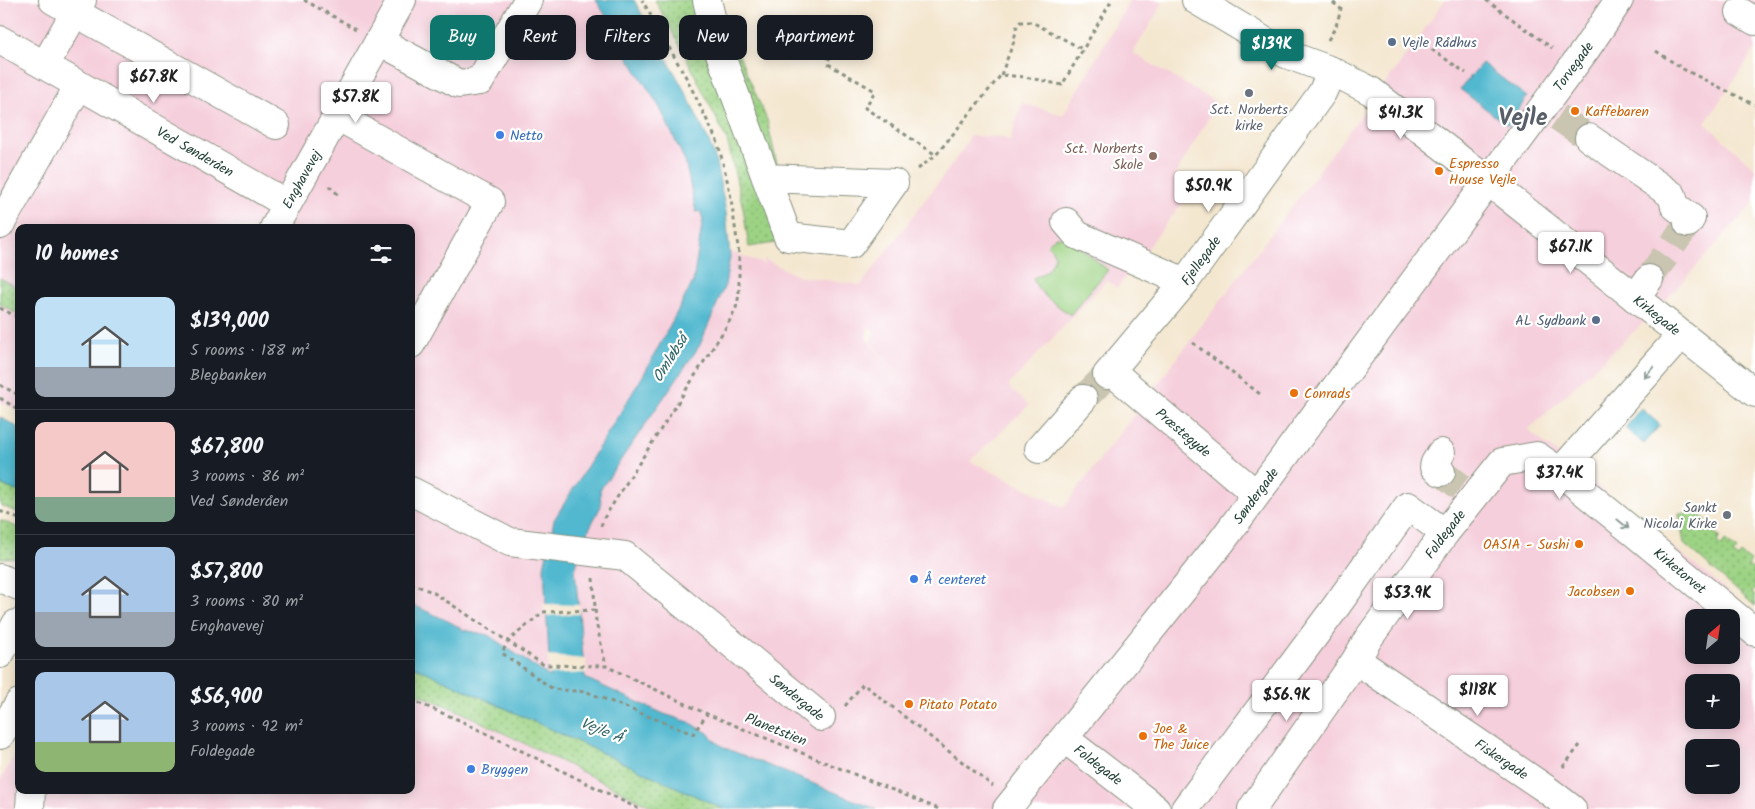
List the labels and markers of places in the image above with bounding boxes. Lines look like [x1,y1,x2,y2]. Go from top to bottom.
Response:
pin: $139K [1237,28,1307,71]
place label: Vejle Rådhus [1402,32,1477,54]
marker: Vejle Rådhus [1386,36,1398,48]
pin: $67.8K [113,62,195,104]
pin: $57.8K [315,82,397,124]
marker: Sct. Norberts kirke [1243,87,1255,99]
pin: $41.3K [1360,98,1442,140]
place label: Sct. Norberts kirke [1210,99,1288,137]
place label: Kaffebaren [1585,101,1649,123]
marker: Kaffebaren [1569,105,1581,117]
place label: Netto [510,125,543,147]
marker: Netto [494,129,506,141]
place label: Sct. Norberts Skole [1065,138,1144,176]
marker: Sct. Norberts Skole [1147,150,1159,162]
place label: Espresso House Vejle [1449,153,1517,191]
marker: Espresso House Vejle [1433,165,1445,177]
pin: $50.9K [1168,170,1250,213]
pin: $67.1K [1530,232,1612,274]
place label: AL Sydbank [1515,310,1586,332]
marker: AL Sydbank [1590,314,1602,326]
place label: Conrads [1304,383,1350,405]
marker: Conrads [1288,387,1300,399]
pin: $37.4K [1519,458,1601,500]
place label: Sankt Nicolai Kirke [1644,497,1718,535]
marker: Sankt Nicolai Kirke [1721,509,1733,521]
place label: OASIA - Sushi [1483,534,1570,556]
marker: OASIA - Sushi [1573,538,1585,550]
place label: Å centeret [924,569,987,591]
marker: Å centeret [908,573,920,585]
pin: $53.9K [1367,578,1449,620]
place label: Jacobsen [1567,581,1620,603]
marker: Jacobsen [1624,585,1636,597]
pin: $118K [1443,674,1513,717]
pin: $56.9K [1246,680,1328,722]
place label: Pitato Potato [919,694,997,716]
marker: Pitato Potato [903,698,915,710]
place label: Joe & The Juice [1153,718,1210,756]
marker: Joe & The Juice [1137,730,1149,742]
place label: Bryggen [481,759,528,781]
marker: Bryggen [465,763,477,775]

